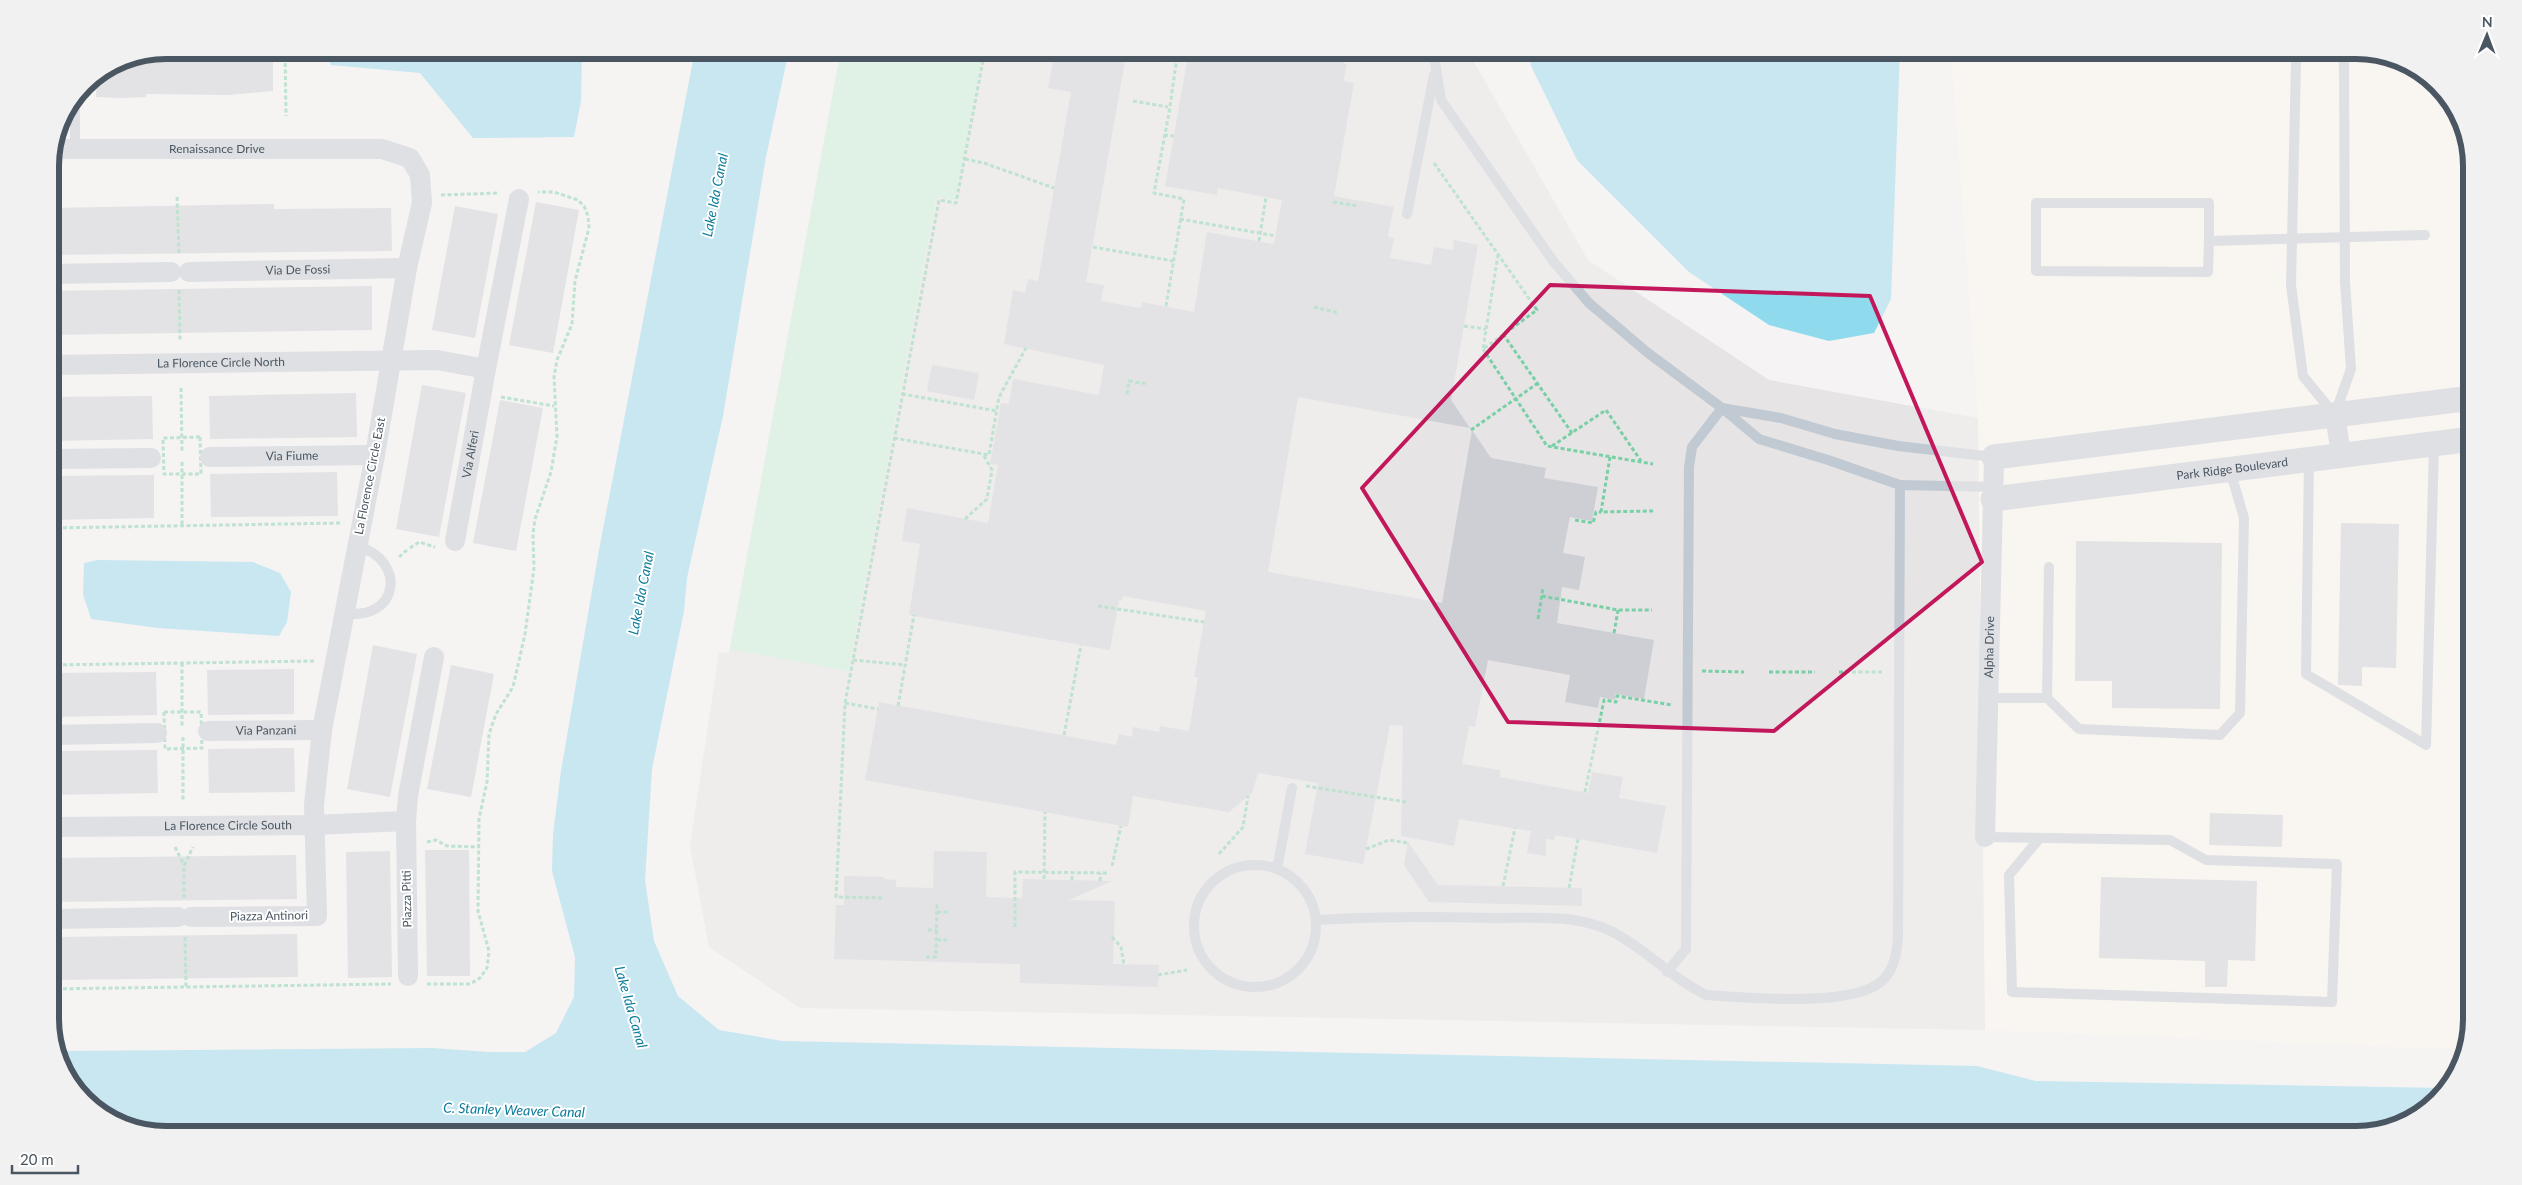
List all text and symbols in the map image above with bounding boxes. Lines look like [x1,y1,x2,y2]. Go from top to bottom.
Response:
north arrow [2462,10,2512,60]
text: N [2482,13,2493,30]
street label: Renaissance Drive [169,141,265,156]
water label: Lake Ida Canal [698,152,731,238]
street label: Via De Fossi [265,261,331,278]
street label: La Florence Circle North [157,354,285,371]
street label: La Florence Circle East [351,415,388,536]
street label: Via Alferi [458,429,482,479]
street label: Via Fiume [266,448,318,463]
street label: Park Ridge Boulevard [2175,454,2289,483]
water label: Lake Ida Canal [624,550,657,636]
street label: Alpha Drive [1981,616,1997,678]
street label: Via Panzani [236,722,297,738]
street label: La Florence Circle South [164,817,292,833]
street label: Piazza Pitti [399,870,414,928]
street label: Piazza Antinori [230,907,308,924]
water label: Lake Ida Canal [612,964,651,1050]
water label: C. Stanley Weaver Canal [443,1099,585,1120]
scale bar [12,1142,79,1174]
text: 20 m [20,1150,54,1168]

